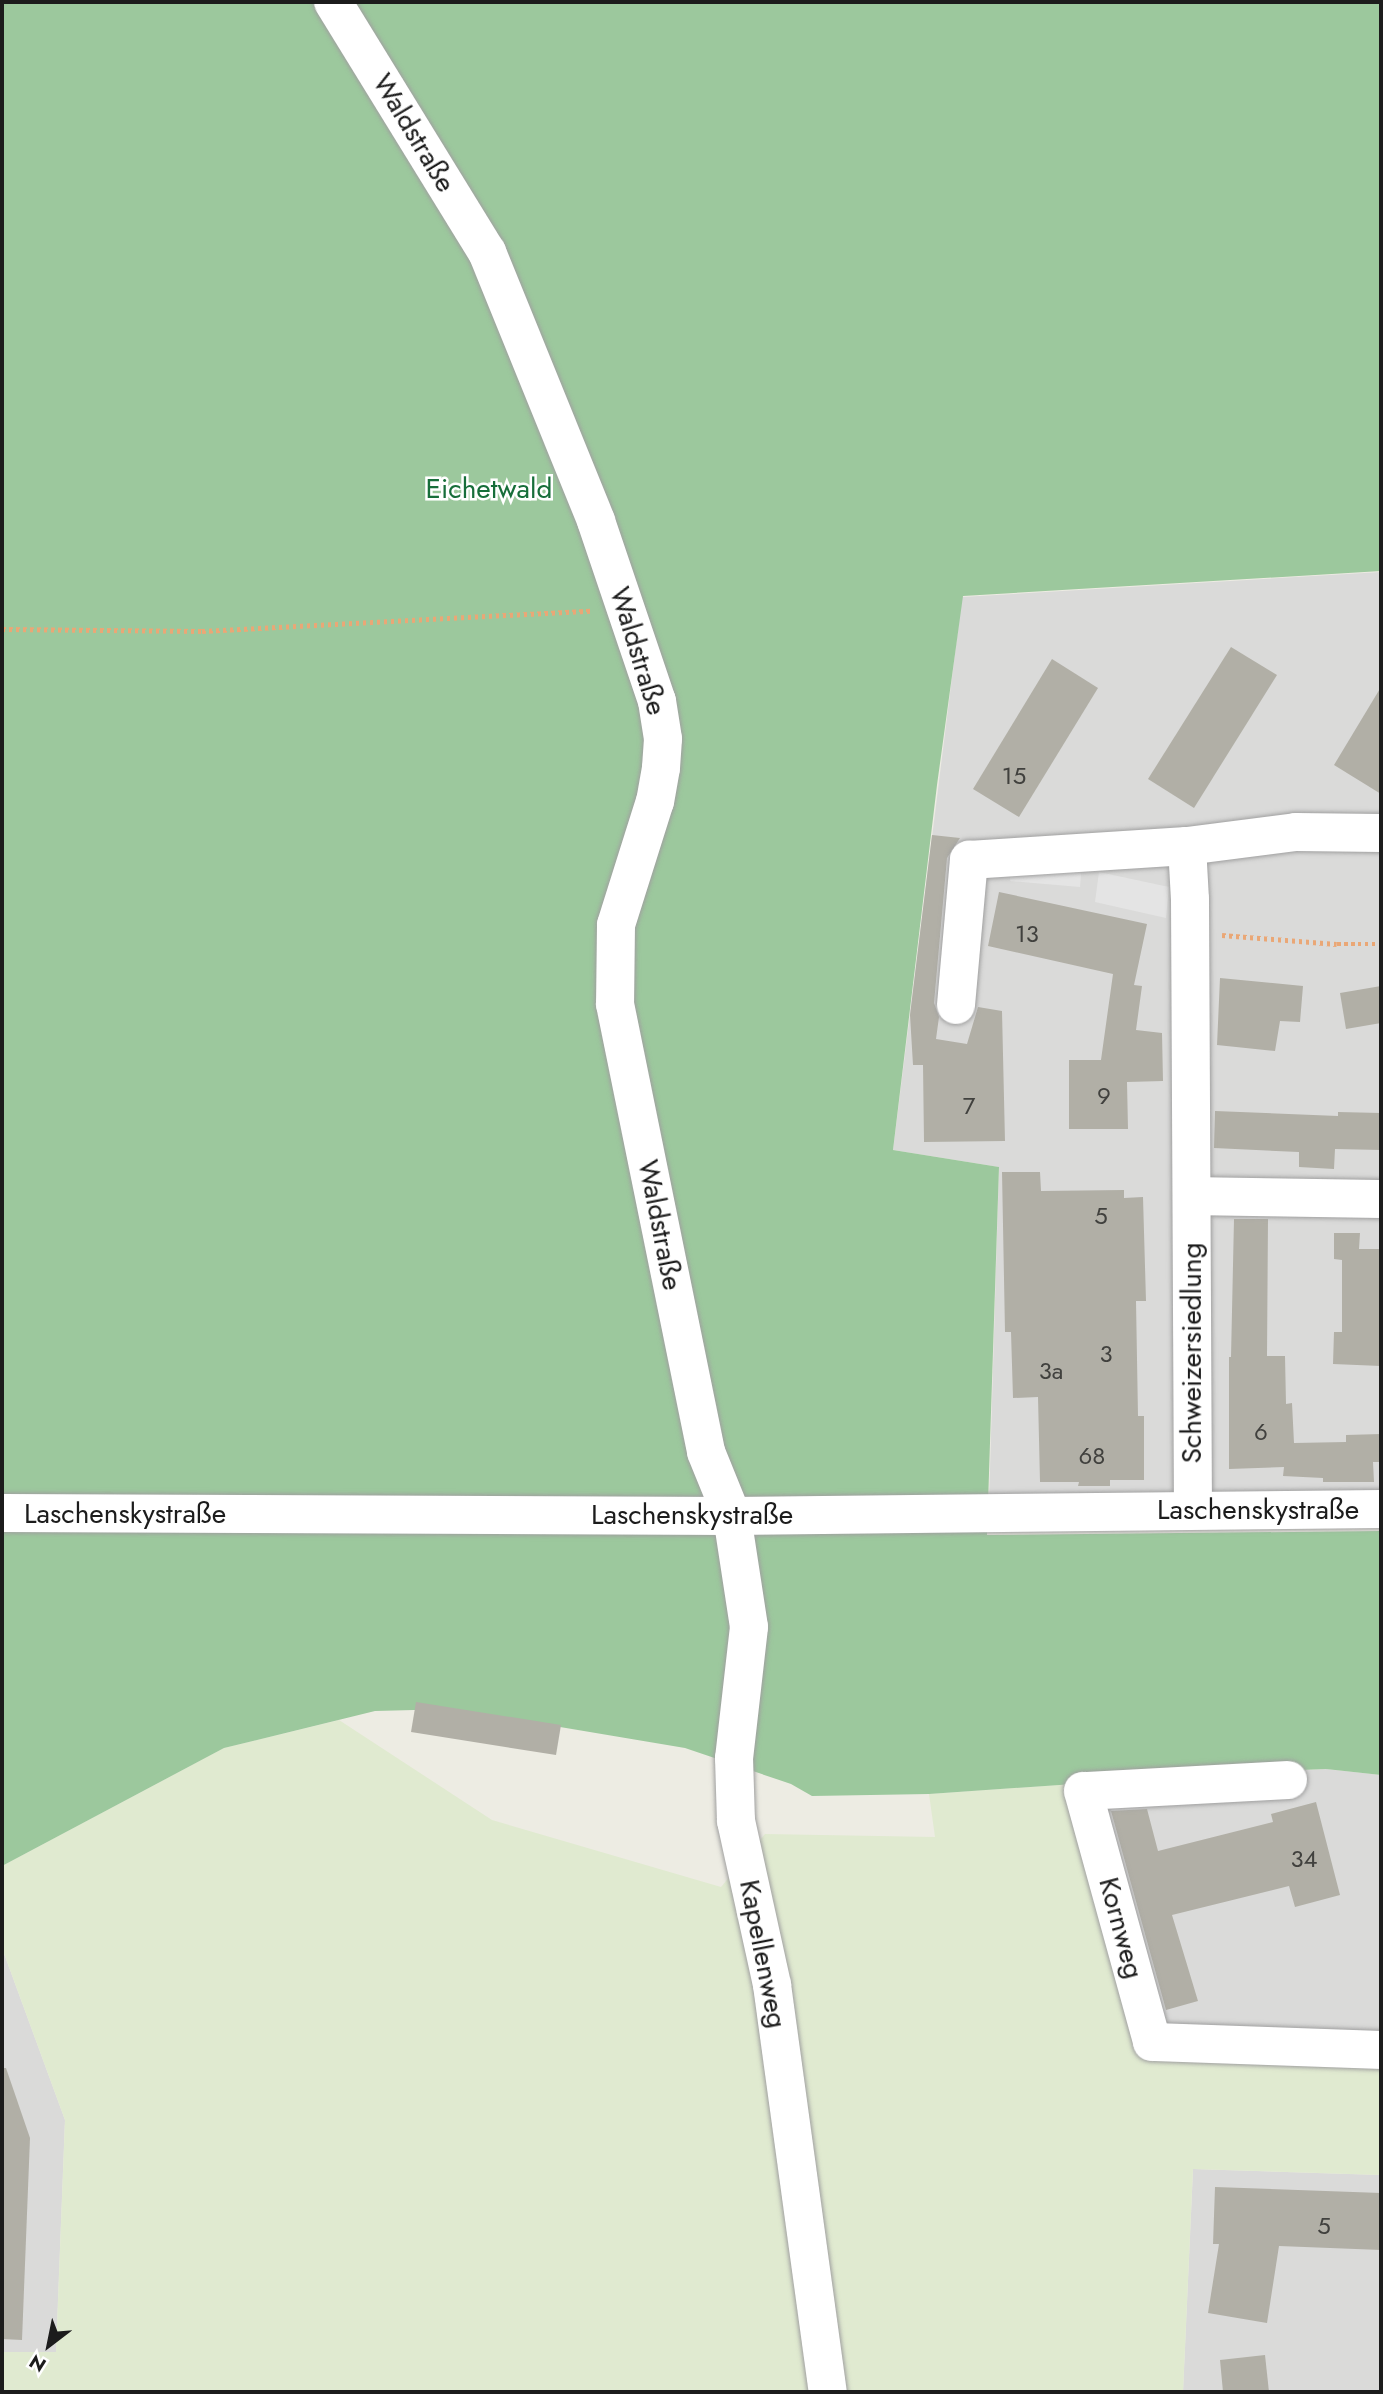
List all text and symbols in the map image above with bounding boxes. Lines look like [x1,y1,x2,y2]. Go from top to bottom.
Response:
street label: Waldstraße [366,68,462,198]
park label: Eichetwald [426,472,552,506]
street label: Waldstraße [603,583,673,719]
house number: 15 [1002,762,1026,790]
house number: 13 [1015,920,1039,948]
house number: 9 [1097,1082,1111,1110]
house number: 7 [963,1092,975,1120]
street label: Waldstraße [631,1157,689,1293]
house number: 5 [1094,1202,1108,1230]
street label: Schweizersiedlung [1175,1243,1209,1463]
house number: 3 [1099,1340,1113,1368]
house number: 3a [1039,1357,1063,1385]
house number: 6 [1254,1418,1268,1446]
house number: 68 [1079,1442,1105,1470]
street label: Laschenskystraße [1157,1493,1359,1527]
street label: Laschenskystraße [24,1497,226,1531]
street label: Laschenskystraße [591,1498,793,1532]
house number: 34 [1290,1845,1318,1873]
street label: Kornweg [1091,1874,1151,1982]
street label: Kapellenweg [732,1877,794,2031]
house number: 5 [1317,2212,1331,2240]
north arrow [14,2310,84,2380]
text: N [24,2348,51,2379]

